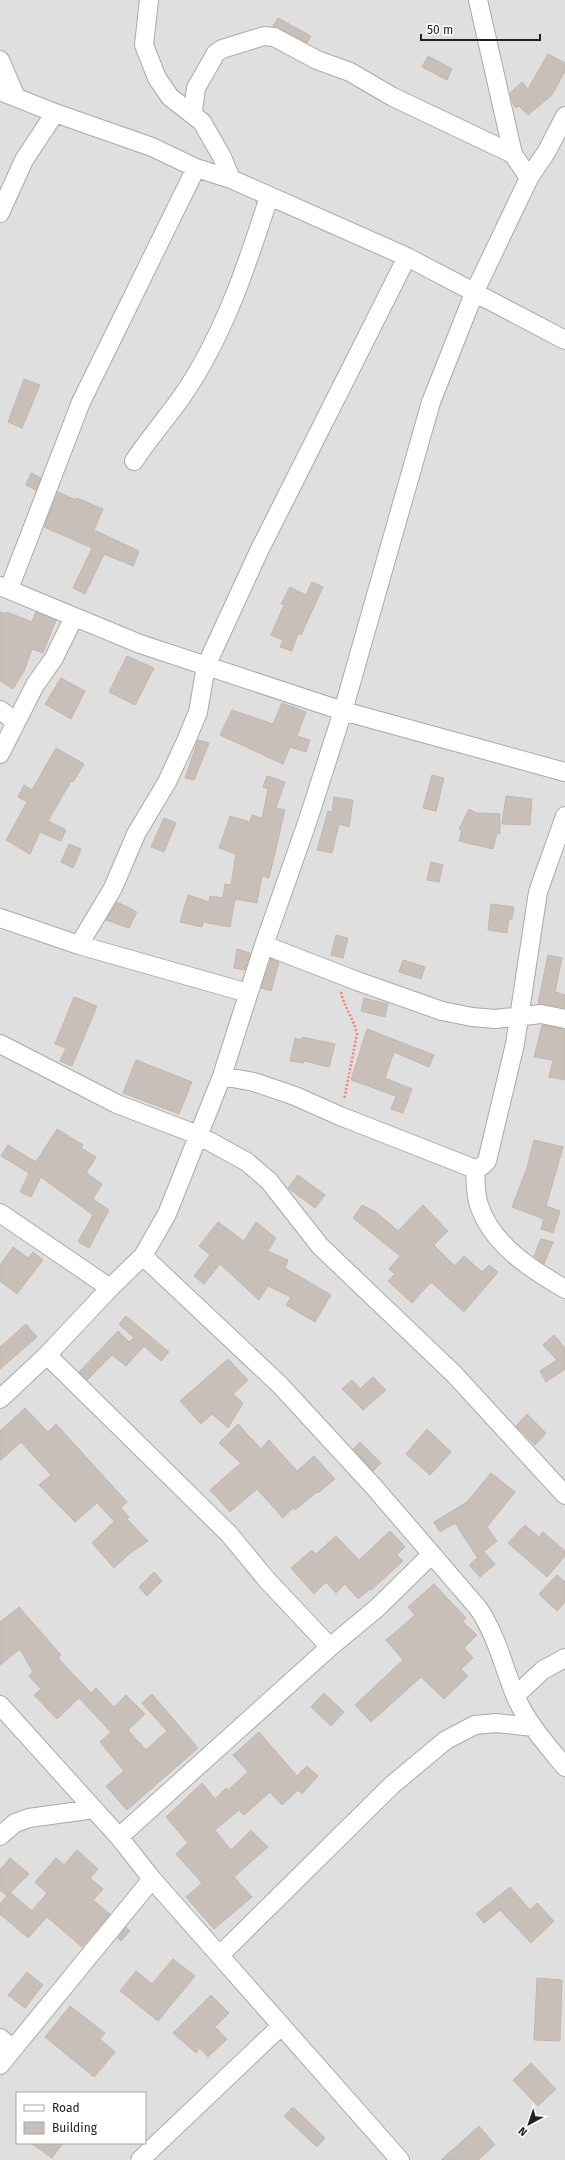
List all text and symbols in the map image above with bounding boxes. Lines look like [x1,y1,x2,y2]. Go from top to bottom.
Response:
scale bar [421,16,540,42]
text: 50 m [427,23,453,37]
legend [16,2092,146,2144]
text: Road [52,2101,80,2115]
north arrow [509,2104,549,2144]
text: Building [52,2121,98,2135]
text: N [516,2124,530,2139]

